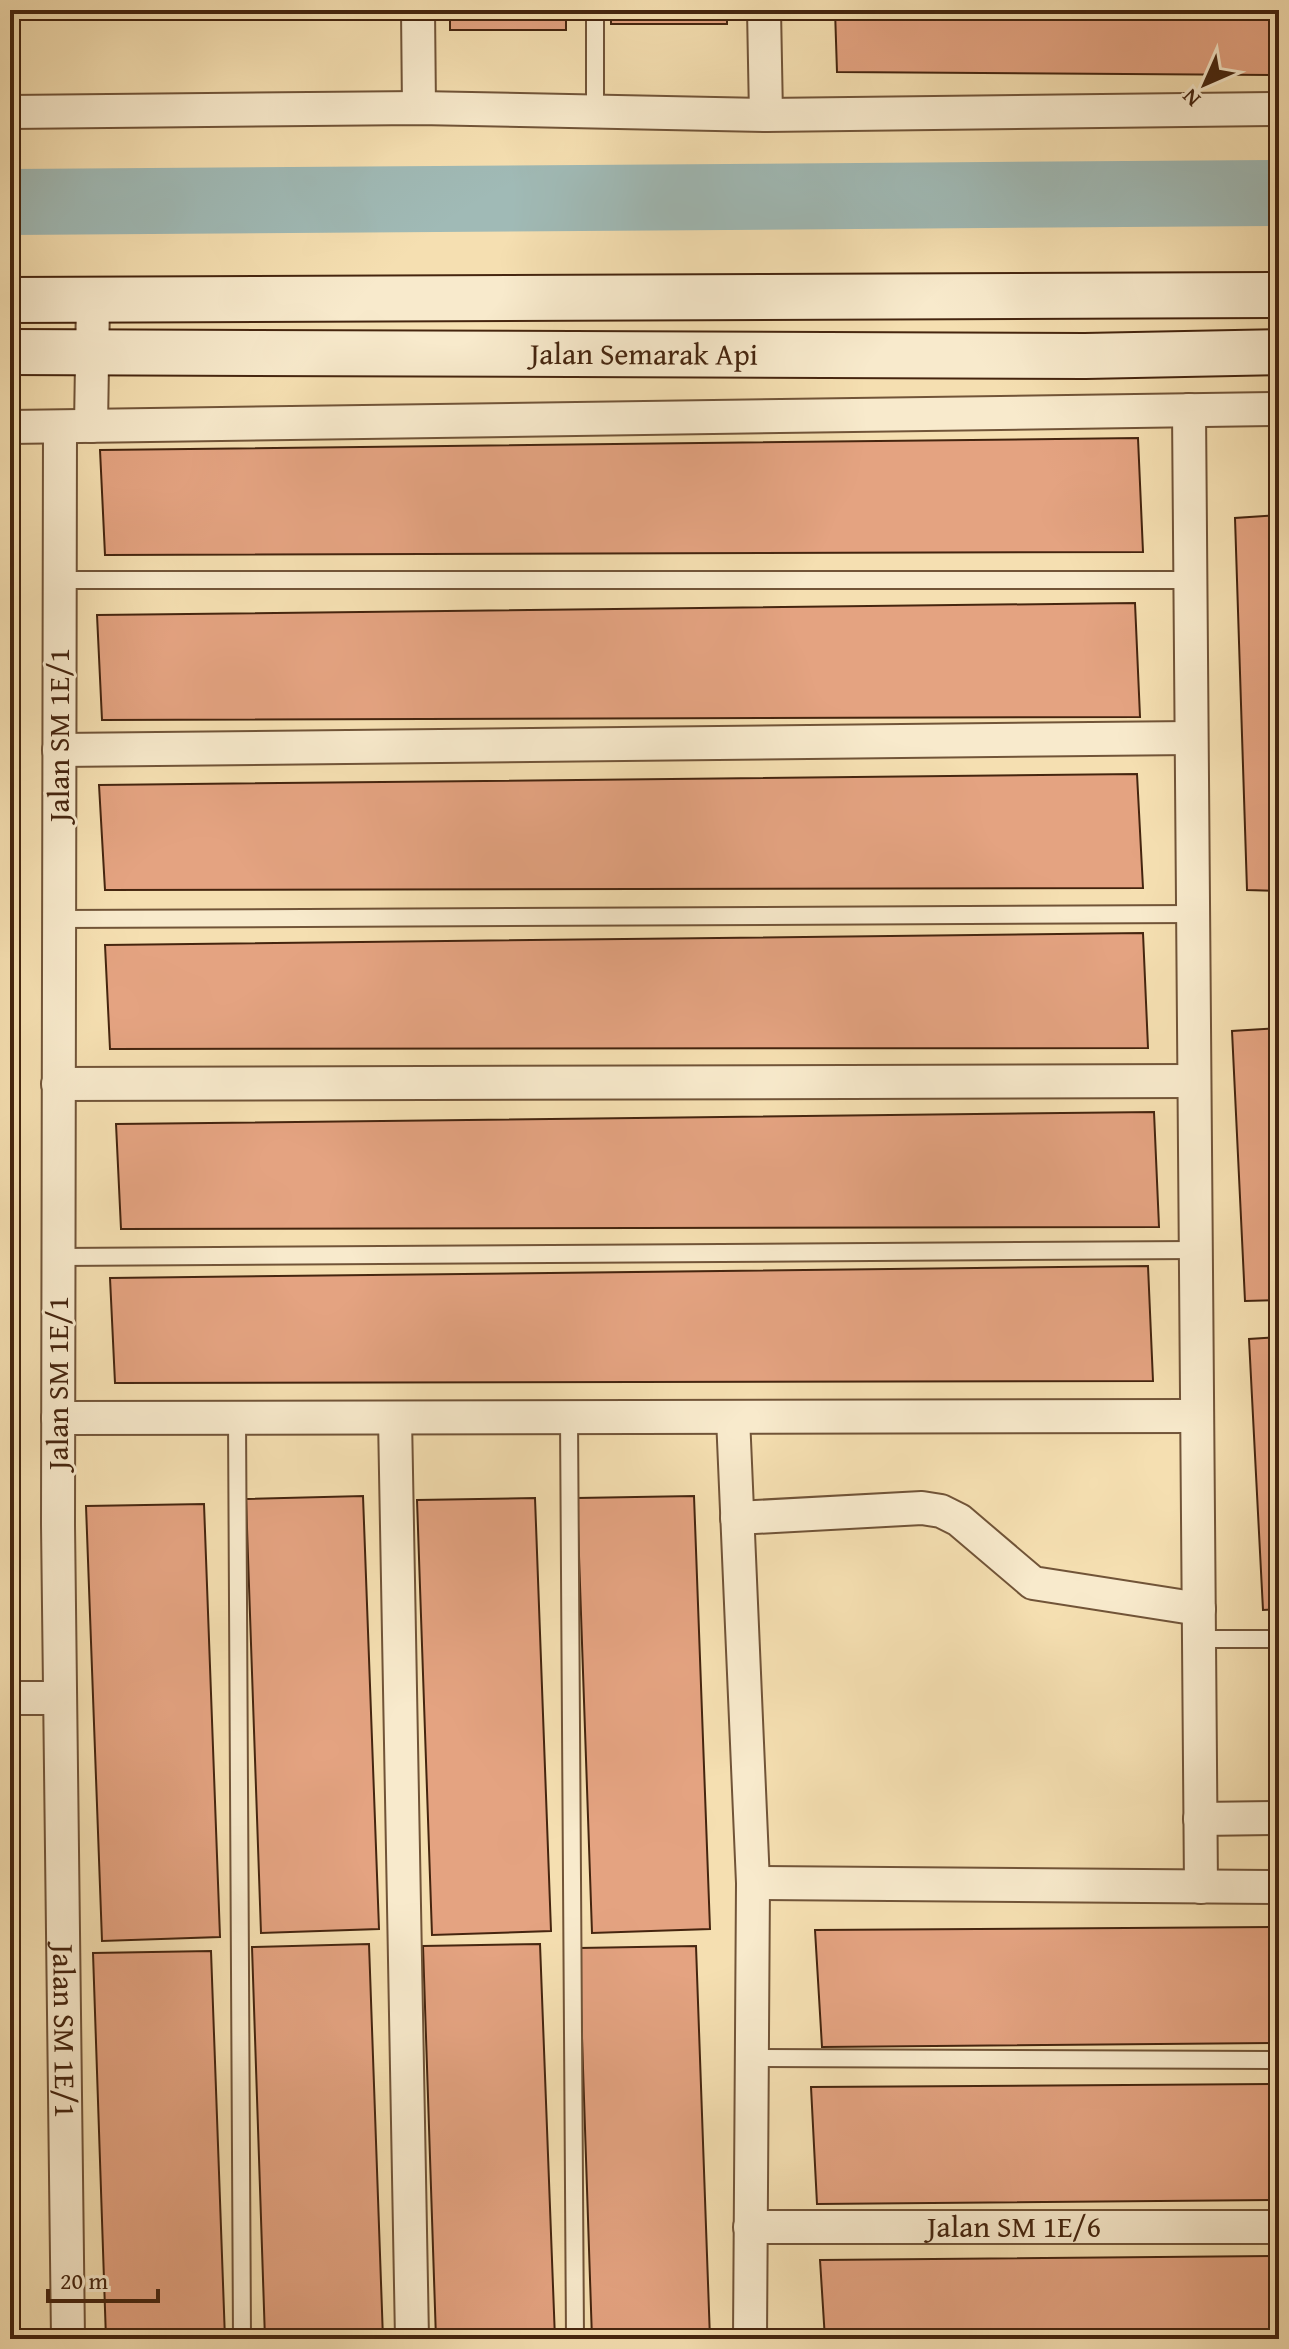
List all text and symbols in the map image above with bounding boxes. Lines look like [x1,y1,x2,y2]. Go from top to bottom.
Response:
north arrow [1165,44,1245,124]
text: N [1174,81,1207,115]
street label: Jalan Semarak Api [526,331,758,376]
street label: Jalan SM 1E/1 [36,648,80,826]
street label: Jalan SM 1E/1 [35,1296,79,1474]
street label: Jalan SM 1E/1 [42,1940,88,2118]
street label: Jalan SM 1E/6 [923,2204,1101,2248]
scale bar [48,2253,158,2303]
text: 20 m [60,2263,108,2298]

